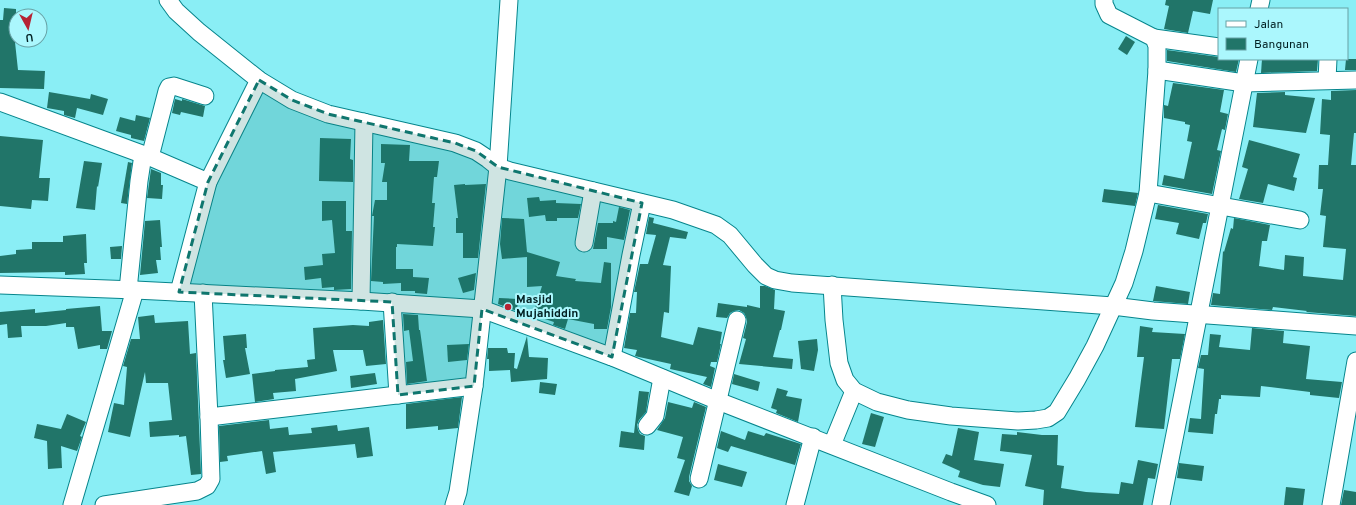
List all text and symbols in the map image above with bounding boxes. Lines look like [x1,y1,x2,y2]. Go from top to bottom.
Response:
north arrow [8,8,48,48]
legend [1218,8,1348,60]
text: Jalan [1254,17,1283,33]
text: U [24,29,34,44]
text: Bangunan [1254,37,1309,53]
place label: Masjid Mujahiddin [516,292,578,322]
marker: Masjid Mujahiddin [503,302,513,312]

